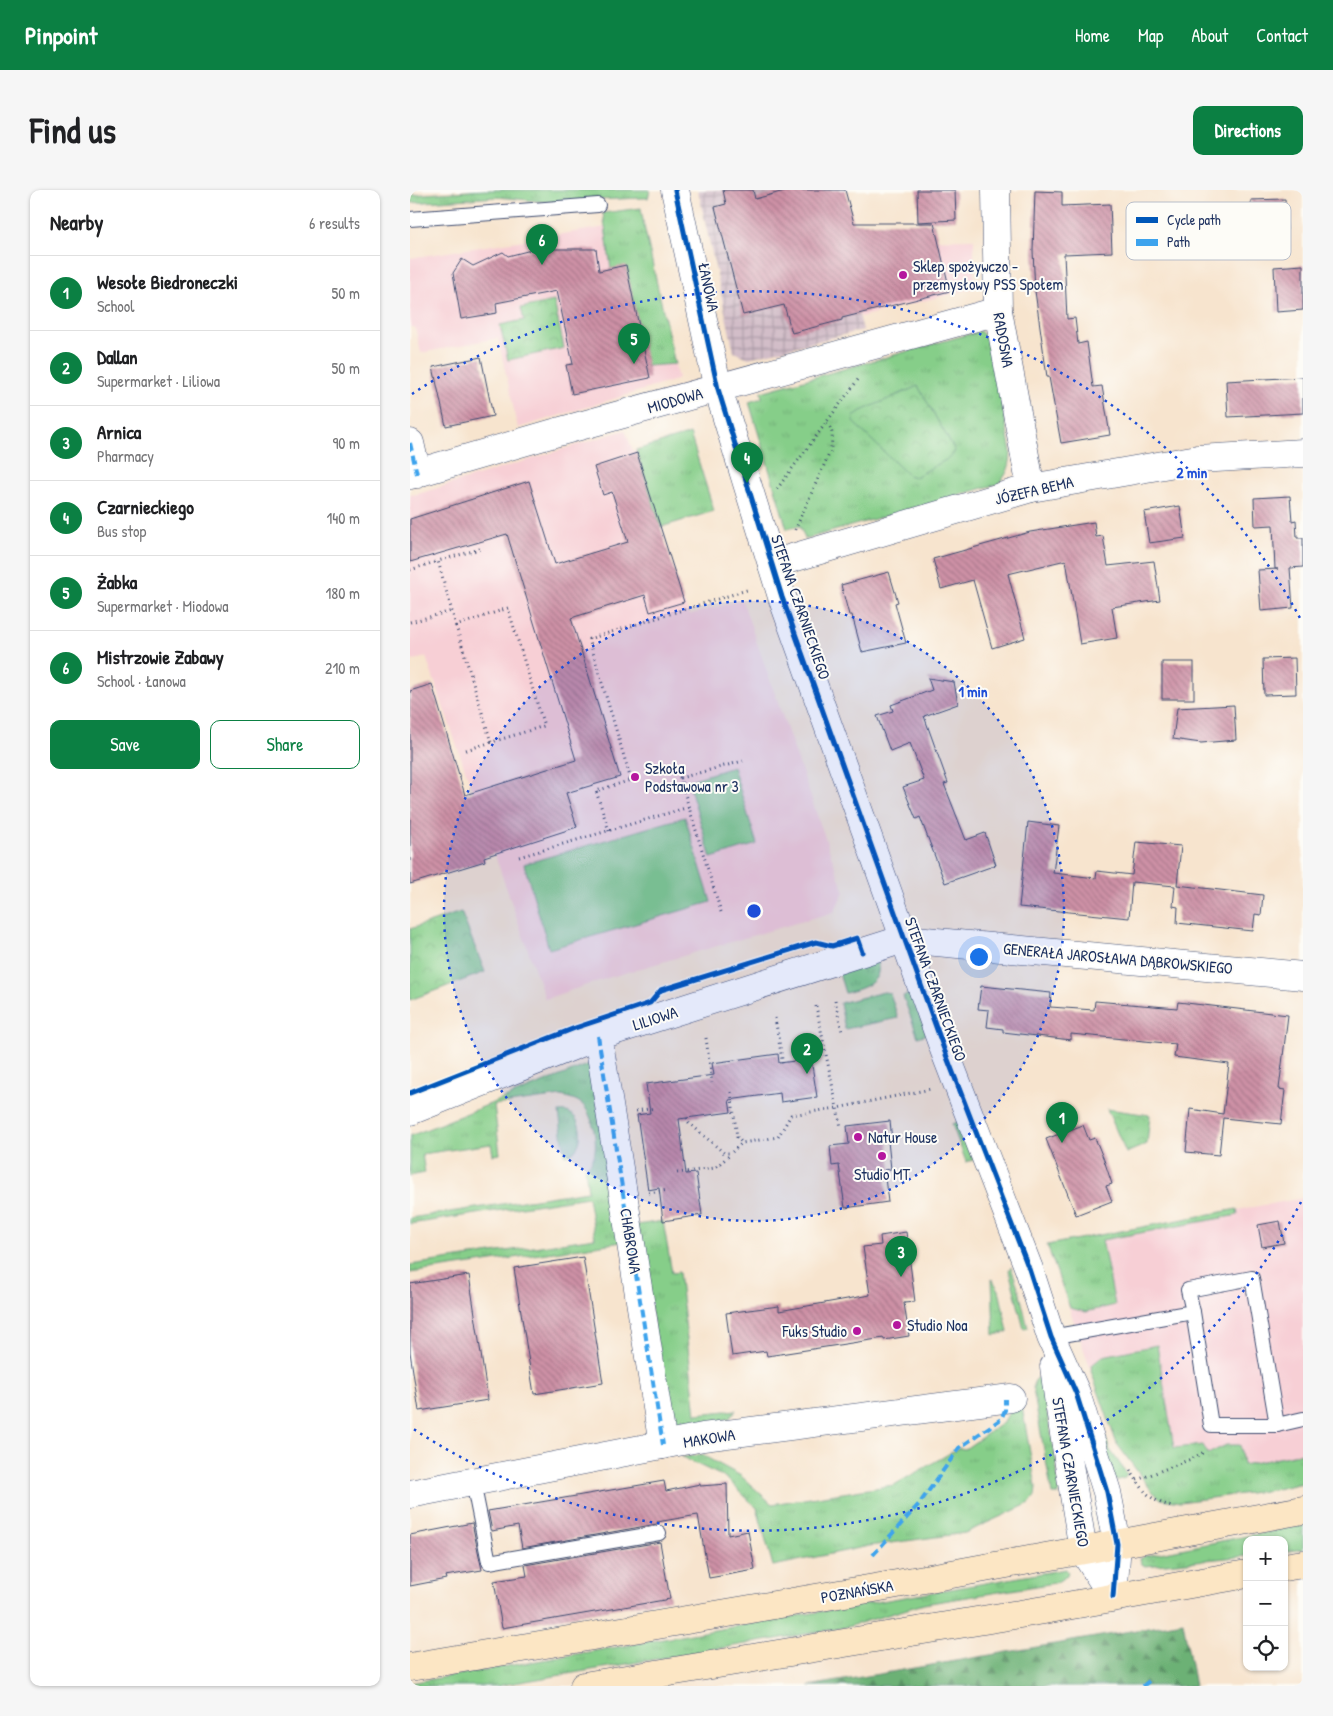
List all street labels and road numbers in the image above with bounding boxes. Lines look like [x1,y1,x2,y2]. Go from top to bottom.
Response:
street label: ŁANOWA [693,260,725,314]
street label: RADOSNA [988,311,1020,369]
street label: MIODOWA [645,382,705,418]
street label: JÓZEFA BEMA [993,470,1076,510]
street label: STEFANA CZARNIECKIEGO [766,532,836,682]
street label: STEFANA CZARNIECKIEGO [900,914,972,1064]
street label: GENERAŁA JAROSŁAWA DĄBROWSKIEGO [1002,937,1234,979]
street label: LILIOWA [630,1000,680,1036]
street label: CHABROWA [615,1207,647,1275]
street label: STEFANA CZARNIECKIEGO [1047,1395,1095,1549]
street label: MAKOWA [681,1423,737,1453]
street label: POZNAŃSKA [819,1574,895,1608]

